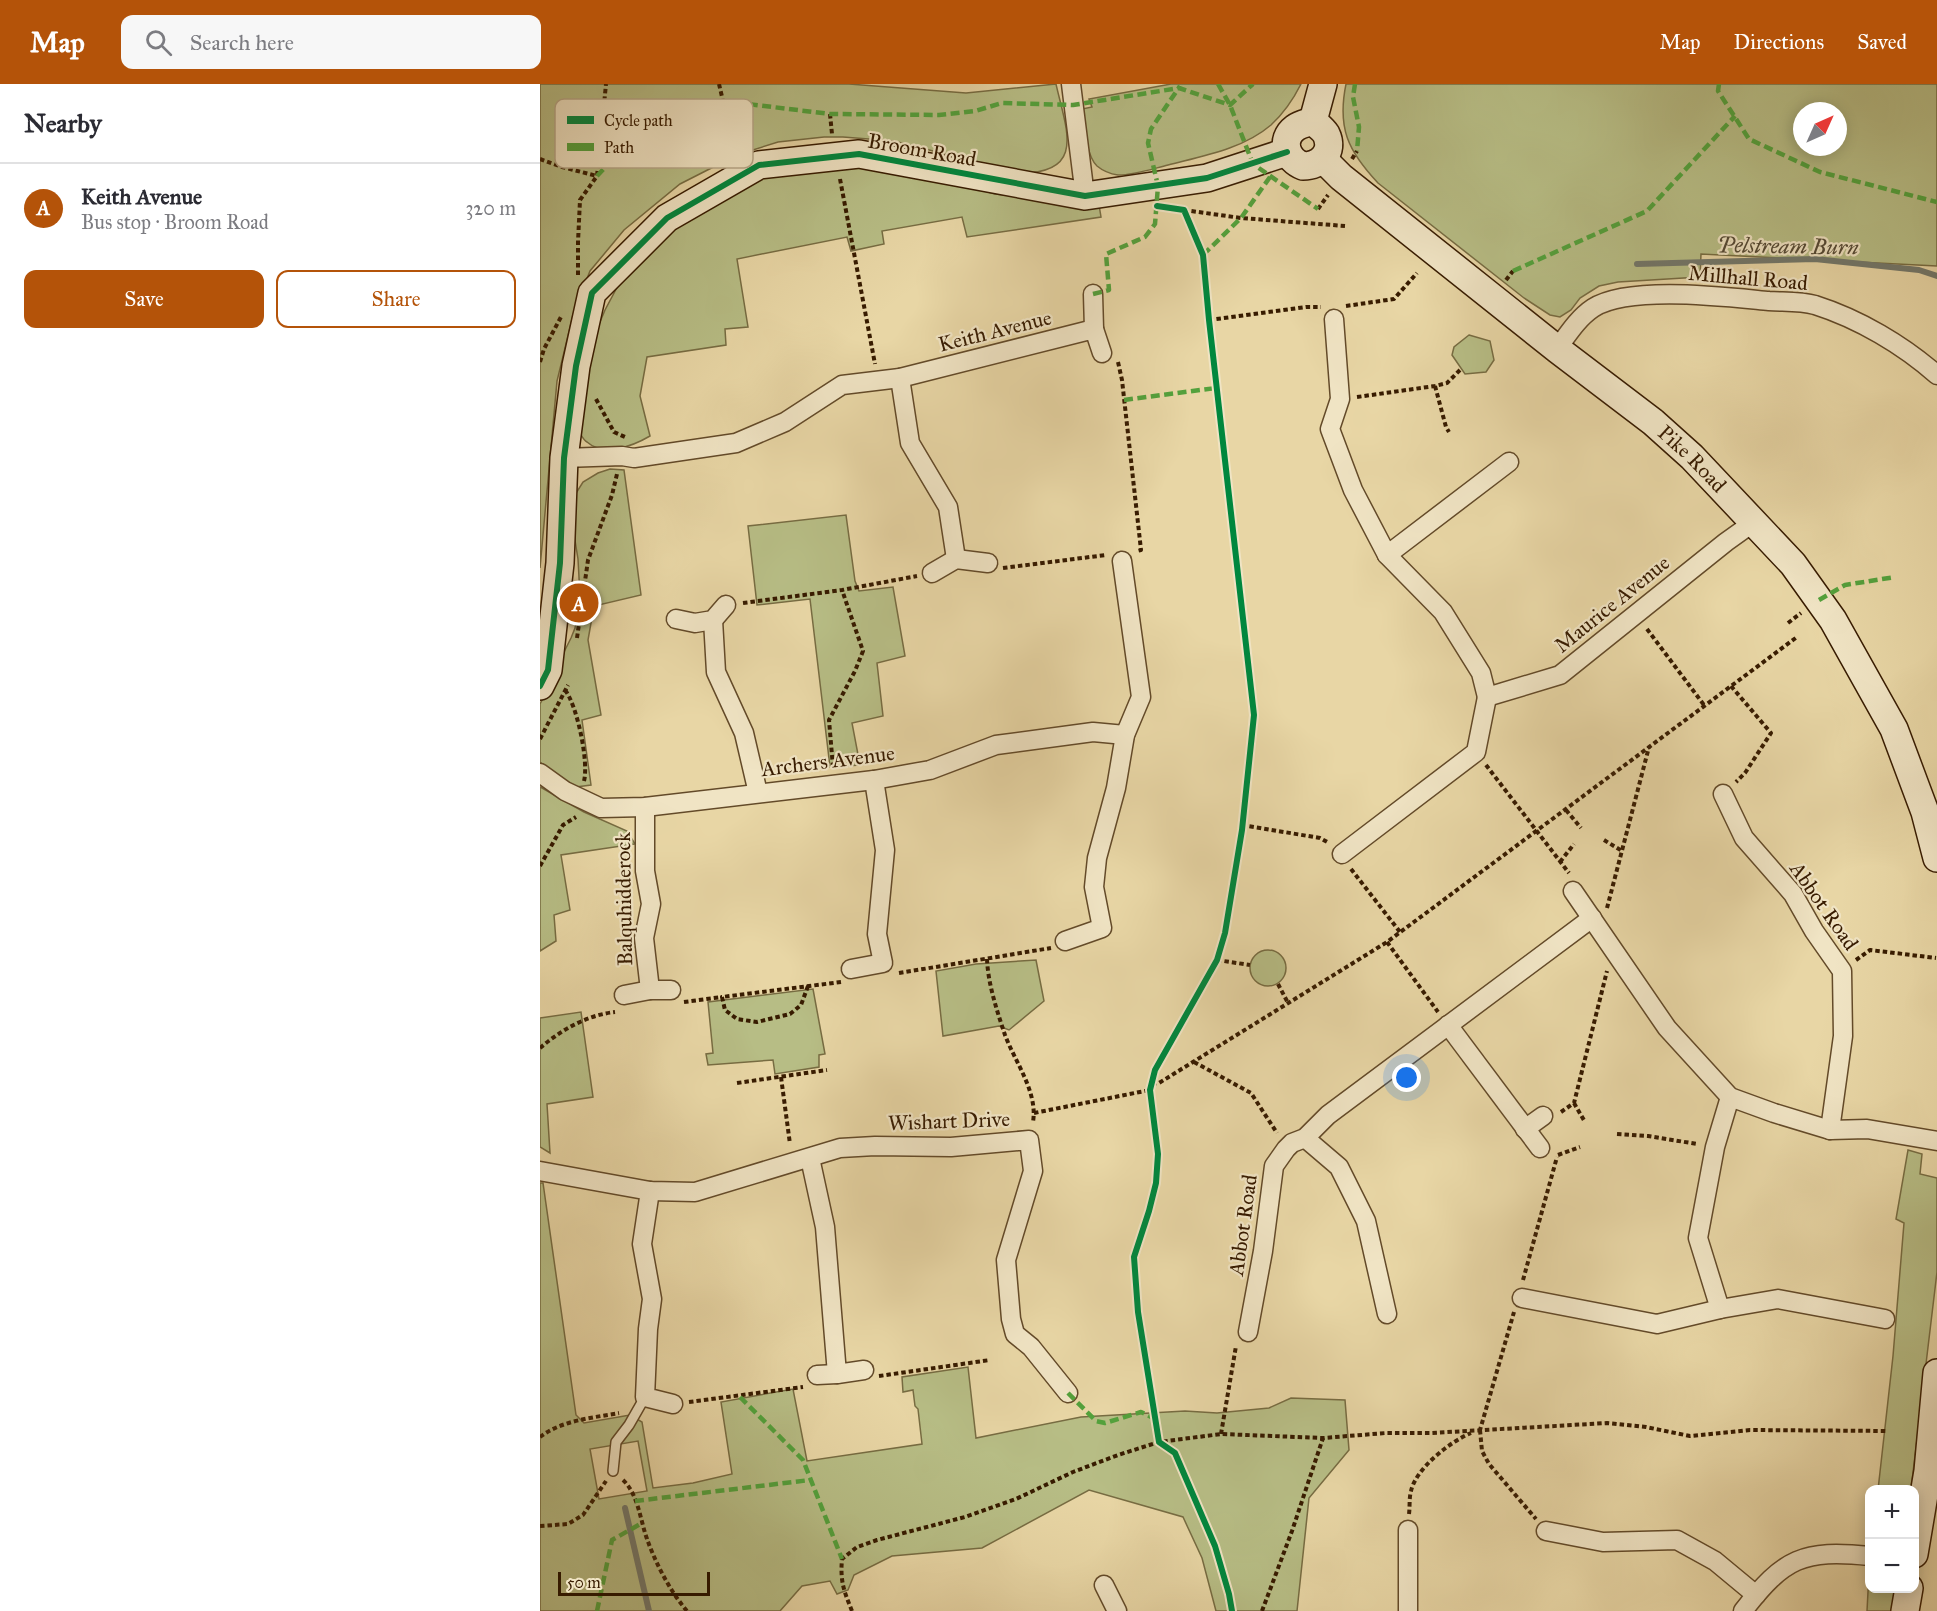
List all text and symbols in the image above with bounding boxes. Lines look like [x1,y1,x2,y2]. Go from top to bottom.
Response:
search box [121,15,541,69]
text: Map [30,25,85,60]
icon: search [142,26,175,59]
text: Search here [190,29,294,56]
text: Map [1660,29,1701,55]
text: Directions [1734,29,1824,55]
text: Saved [1857,29,1907,55]
legend [555,99,753,168]
north arrow [1793,102,1847,156]
text: Nearby [24,107,102,139]
text: Cycle path [604,111,673,130]
street label: Broom Road [866,128,979,172]
text: Path [604,138,634,157]
text: Keith Avenue [81,183,202,210]
text: A [37,196,50,220]
text: 320 m [465,196,516,220]
text: Bus stop · Broom Road [81,210,269,234]
water label: Pelstream Burn [1717,231,1859,261]
street label: Millhall Road [1687,260,1809,296]
button: Save [24,270,264,328]
button: Share [276,270,516,328]
street label: Keith Avenue [936,304,1055,358]
street label: Pike Road [1653,420,1732,498]
street label: Maurice Avenue [1549,550,1675,658]
pin: A [560,580,598,626]
street label: Archers Avenue [759,740,896,782]
street label: Balquhidderock [610,832,638,966]
street label: Abbot Road [1784,856,1864,956]
your location [1392,1063,1421,1092]
street label: Wishart Drive [887,1106,1011,1136]
street label: Abbot Road [1223,1172,1263,1278]
map controls [1865,1485,1919,1593]
button: + [1865,1485,1919,1539]
button: − [1865,1539,1919,1593]
scale bar [558,1569,710,1596]
text: 50 m [567,1573,601,1592]

